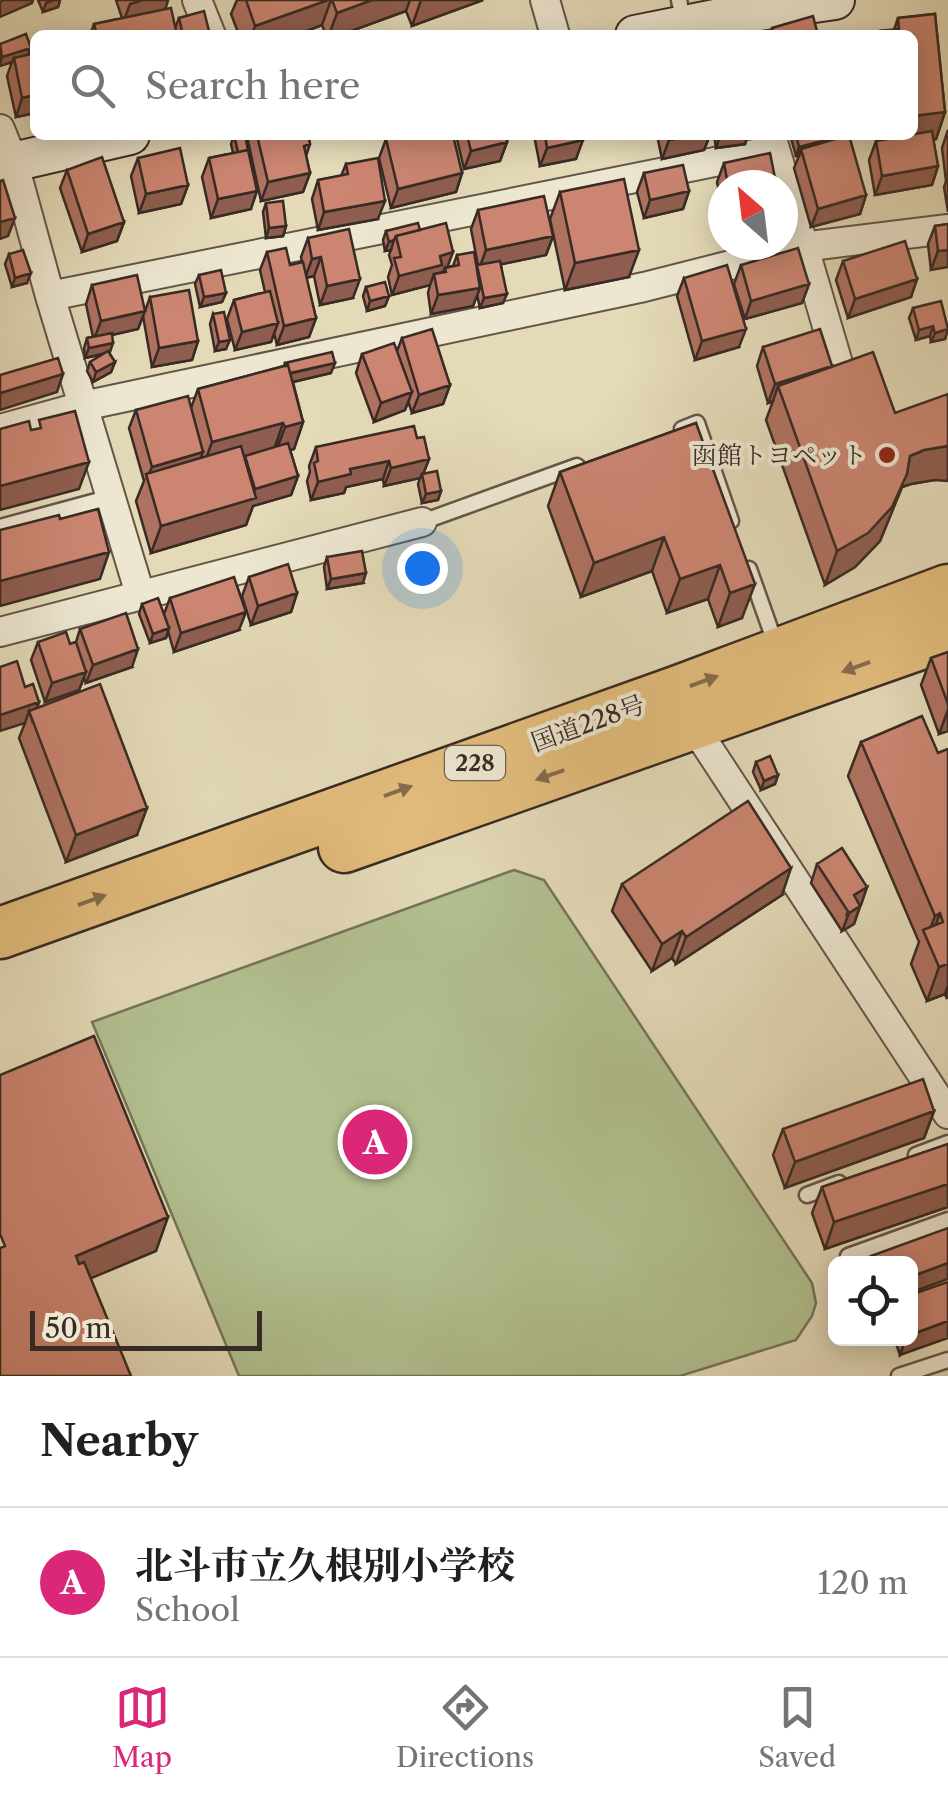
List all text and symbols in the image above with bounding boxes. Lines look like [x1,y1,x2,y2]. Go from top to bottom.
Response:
search box [30,30,918,140]
icon: search [65,58,120,113]
text: Search here [145,62,360,109]
north arrow [708,170,798,260]
place label: 函館トヨペット [692,440,867,471]
marker: 函館トヨペット [876,444,898,466]
your location [397,543,448,594]
one-way arrow [841,660,871,675]
one-way arrow [689,673,719,688]
street label: 国道228号 [527,689,649,758]
road number: 228 [445,746,505,780]
one-way arrow [534,768,564,783]
one-way arrow [383,783,413,798]
one-way arrow [77,892,107,907]
pin: A [342,1104,408,1180]
map controls [828,1256,918,1346]
button: locate [828,1256,918,1346]
scale bar [30,1306,262,1350]
text: 50 m [45,1311,112,1345]
text: Nearby [40,1415,198,1467]
text: 北斗市立久根別小学校 [135,1542,515,1589]
text: A [60,1563,85,1602]
text: 120 m [818,1563,908,1602]
text: School [135,1590,240,1629]
tab: Map [112,1680,172,1774]
tab: Directions [396,1680,534,1774]
tab: Saved [758,1680,836,1774]

